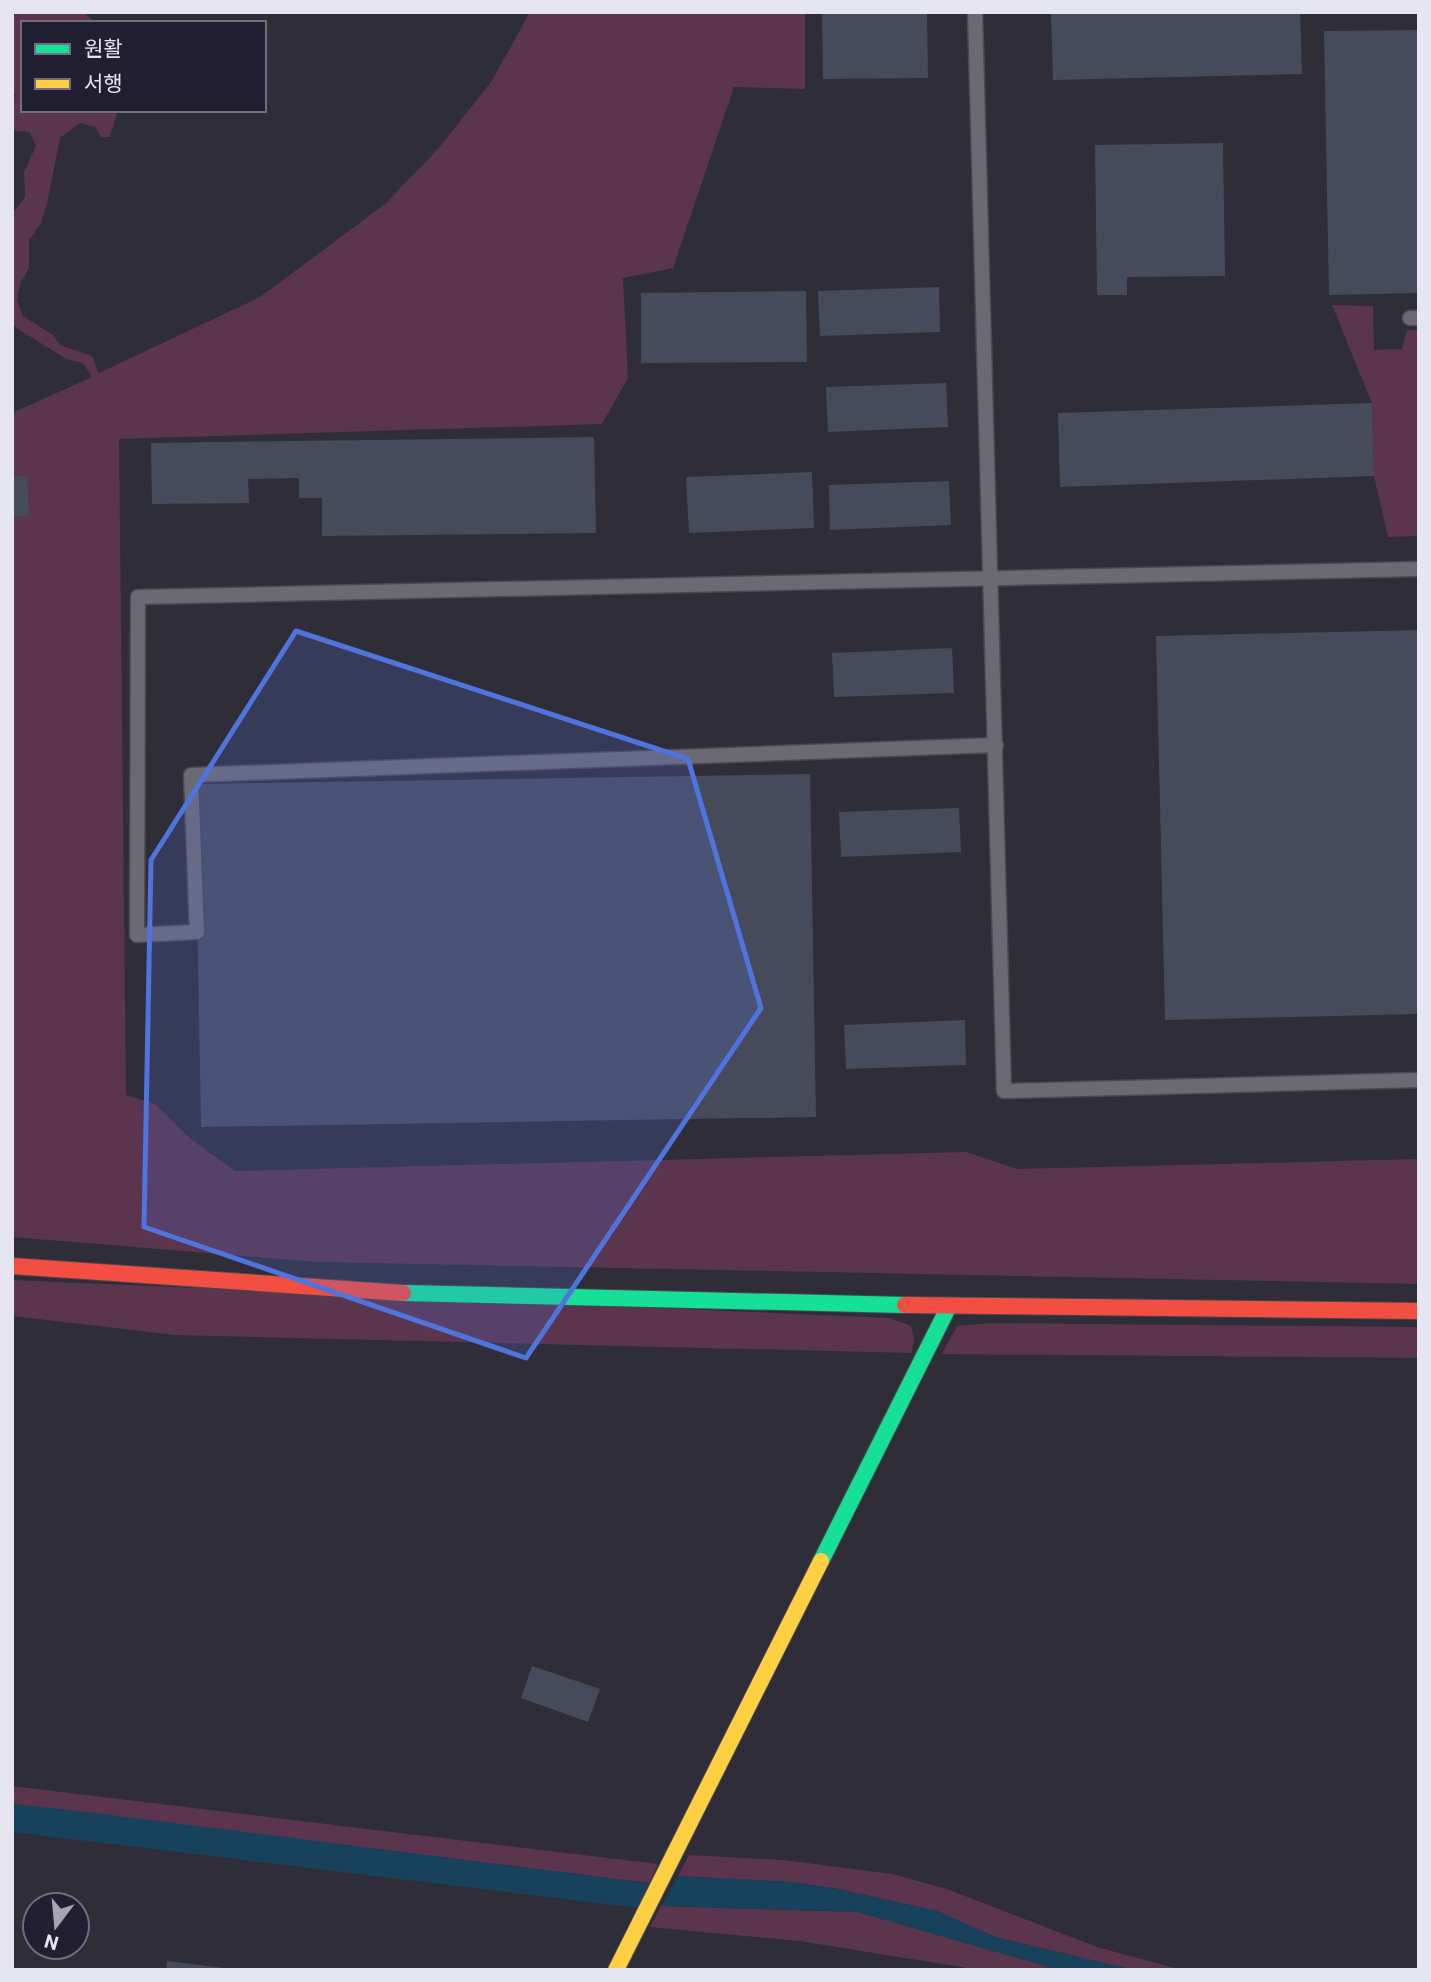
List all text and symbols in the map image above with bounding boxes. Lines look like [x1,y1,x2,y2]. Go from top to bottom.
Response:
legend [21,21,266,112]
text: 원활 [84,37,123,61]
text: 서행 [84,72,123,96]
north arrow [21,1891,91,1961]
text: N [42,1929,61,1955]

